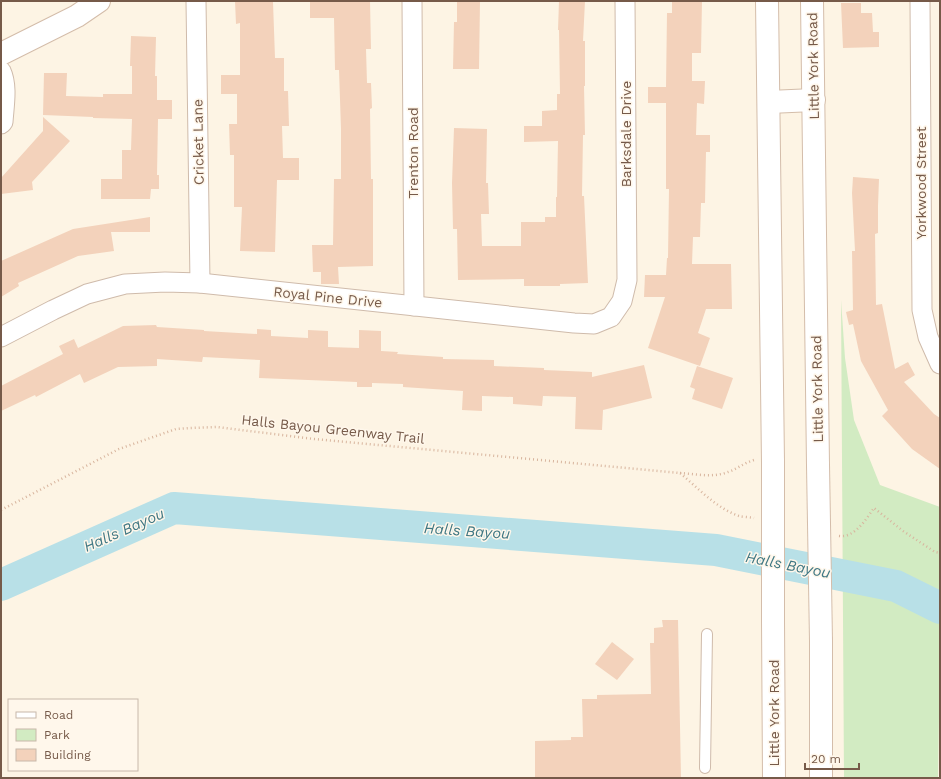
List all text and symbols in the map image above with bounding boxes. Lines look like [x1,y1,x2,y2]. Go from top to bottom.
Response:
street label: Little York Road [804,12,822,120]
street label: Barksdale Drive [618,81,634,187]
street label: Cricket Lane [189,99,207,185]
street label: Trenton Road [405,107,421,199]
street label: Yorkwood Street [913,126,929,240]
street label: Royal Pine Drive [273,283,383,311]
street label: Little York Road [808,335,826,443]
street label: Halls Bayou Greenway Trail [241,411,426,447]
water label: Halls Bayou [81,504,167,556]
water label: Halls Bayou [423,519,511,543]
water label: Halls Bayou [744,548,832,582]
street label: Little York Road [766,659,782,767]
legend [8,699,138,771]
text: Road [44,708,73,722]
text: Park [44,728,70,742]
scale bar [805,745,859,771]
text: Building [44,748,91,762]
text: 20 m [811,752,841,766]

